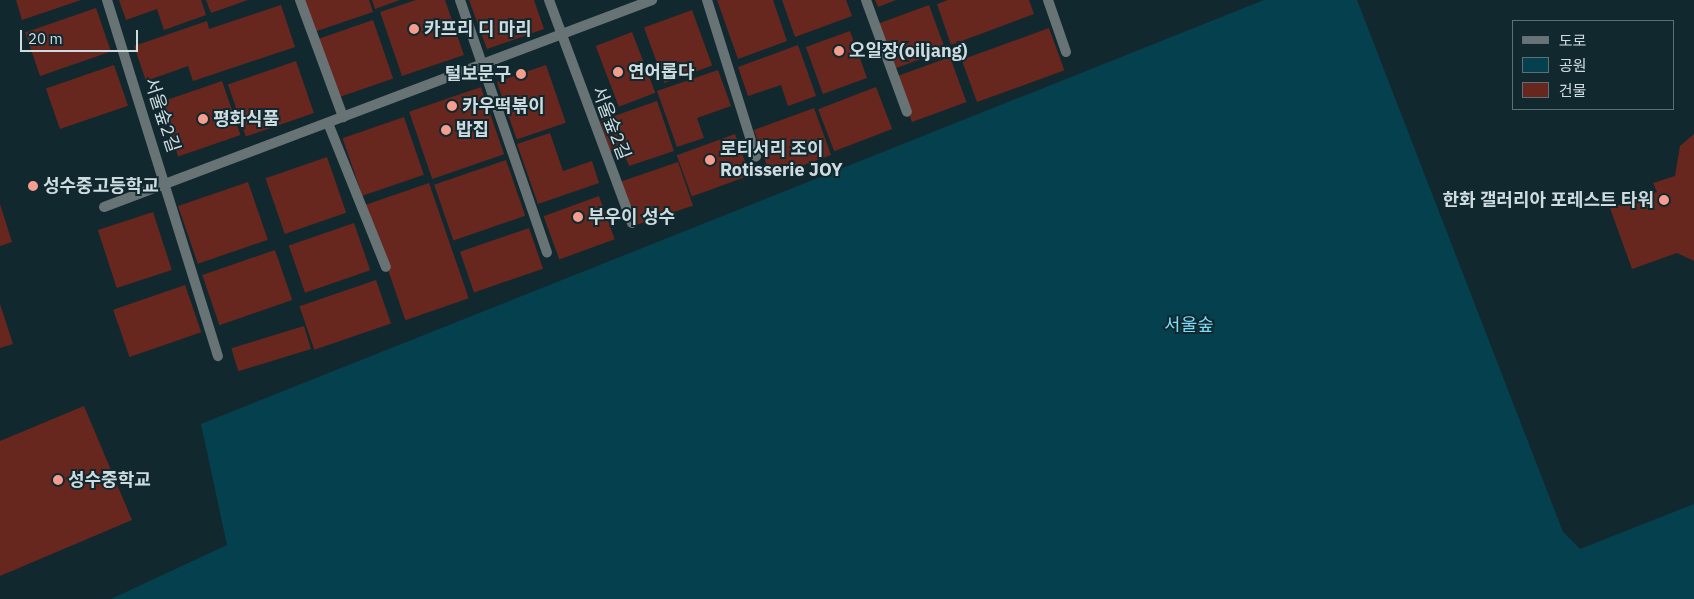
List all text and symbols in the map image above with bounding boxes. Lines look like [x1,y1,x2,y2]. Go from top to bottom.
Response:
place label: 카프리 디 마리 [424,18,532,40]
scale bar [22,20,140,52]
legend [1512,20,1674,110]
marker: 카프리 디 마리 [408,23,420,35]
text: 20 m [28,29,63,48]
text: 도로 [1559,31,1587,50]
place label: 오일장(oiljang) [849,40,968,62]
marker: 오일장(oiljang) [833,45,845,57]
text: 공원 [1559,56,1587,75]
place label: 연어롭다 [628,61,694,83]
place label: 털보문구 [445,63,511,85]
marker: 연어롭다 [612,66,624,78]
marker: 털보문구 [515,68,527,80]
street label: 서울숲2길 [140,75,184,155]
text: 건물 [1559,81,1587,100]
street label: 서울숲2길 [587,83,635,163]
place label: 카우떡볶이 [462,95,545,117]
marker: 카우떡볶이 [446,100,458,112]
place label: 평화식품 [213,108,279,130]
marker: 평화식품 [197,113,209,125]
place label: 밥집 [456,119,489,141]
marker: 밥집 [440,124,452,136]
place label: 로티서리 조이 Rotisserie JOY [720,139,843,182]
marker: 로티서리 조이 Rotisserie JOY [704,154,716,166]
place label: 성수중고등학교 [43,175,159,197]
marker: 성수중고등학교 [27,180,39,192]
place label: 한화 갤러리아 포레스트 타워 [1443,189,1654,211]
marker: 한화 갤러리아 포레스트 타워 [1658,194,1670,206]
place label: 부우이 성수 [588,206,675,228]
marker: 부우이 성수 [572,211,584,223]
park label: 서울숲 [1164,314,1214,336]
place label: 성수중학교 [68,469,151,491]
marker: 성수중학교 [52,474,64,486]

